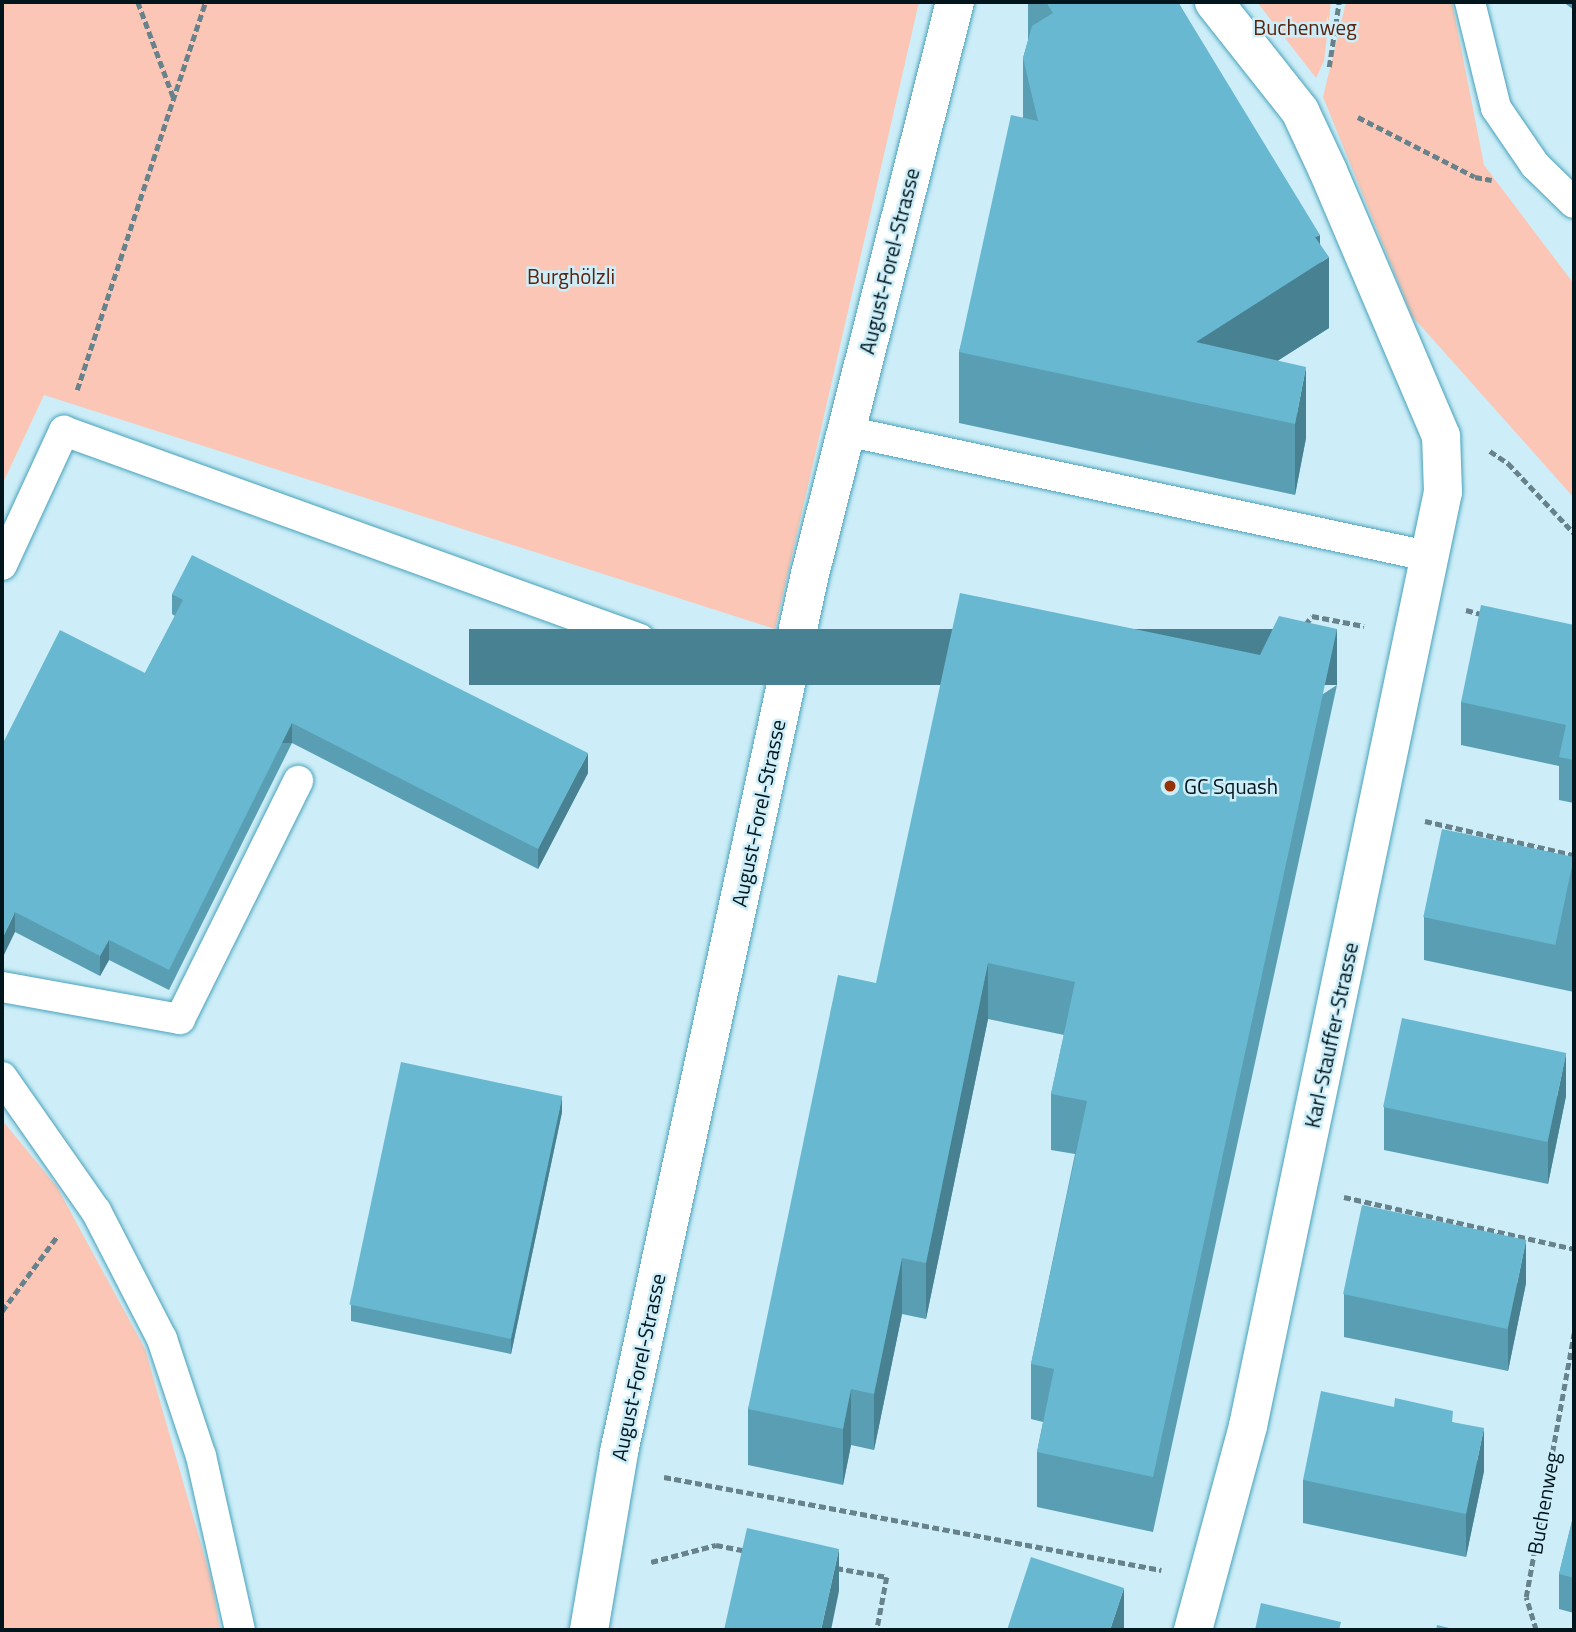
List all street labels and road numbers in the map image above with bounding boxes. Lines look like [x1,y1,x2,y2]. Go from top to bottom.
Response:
street label: August-Forel-Strasse [854,165,924,357]
street label: August-Forel-Strasse [726,717,790,909]
street label: Karl-Stauffer-Strasse [1299,940,1363,1130]
street label: August-Forel-Strasse [606,1271,670,1463]
street label: Buchenweg [1522,1450,1564,1556]

